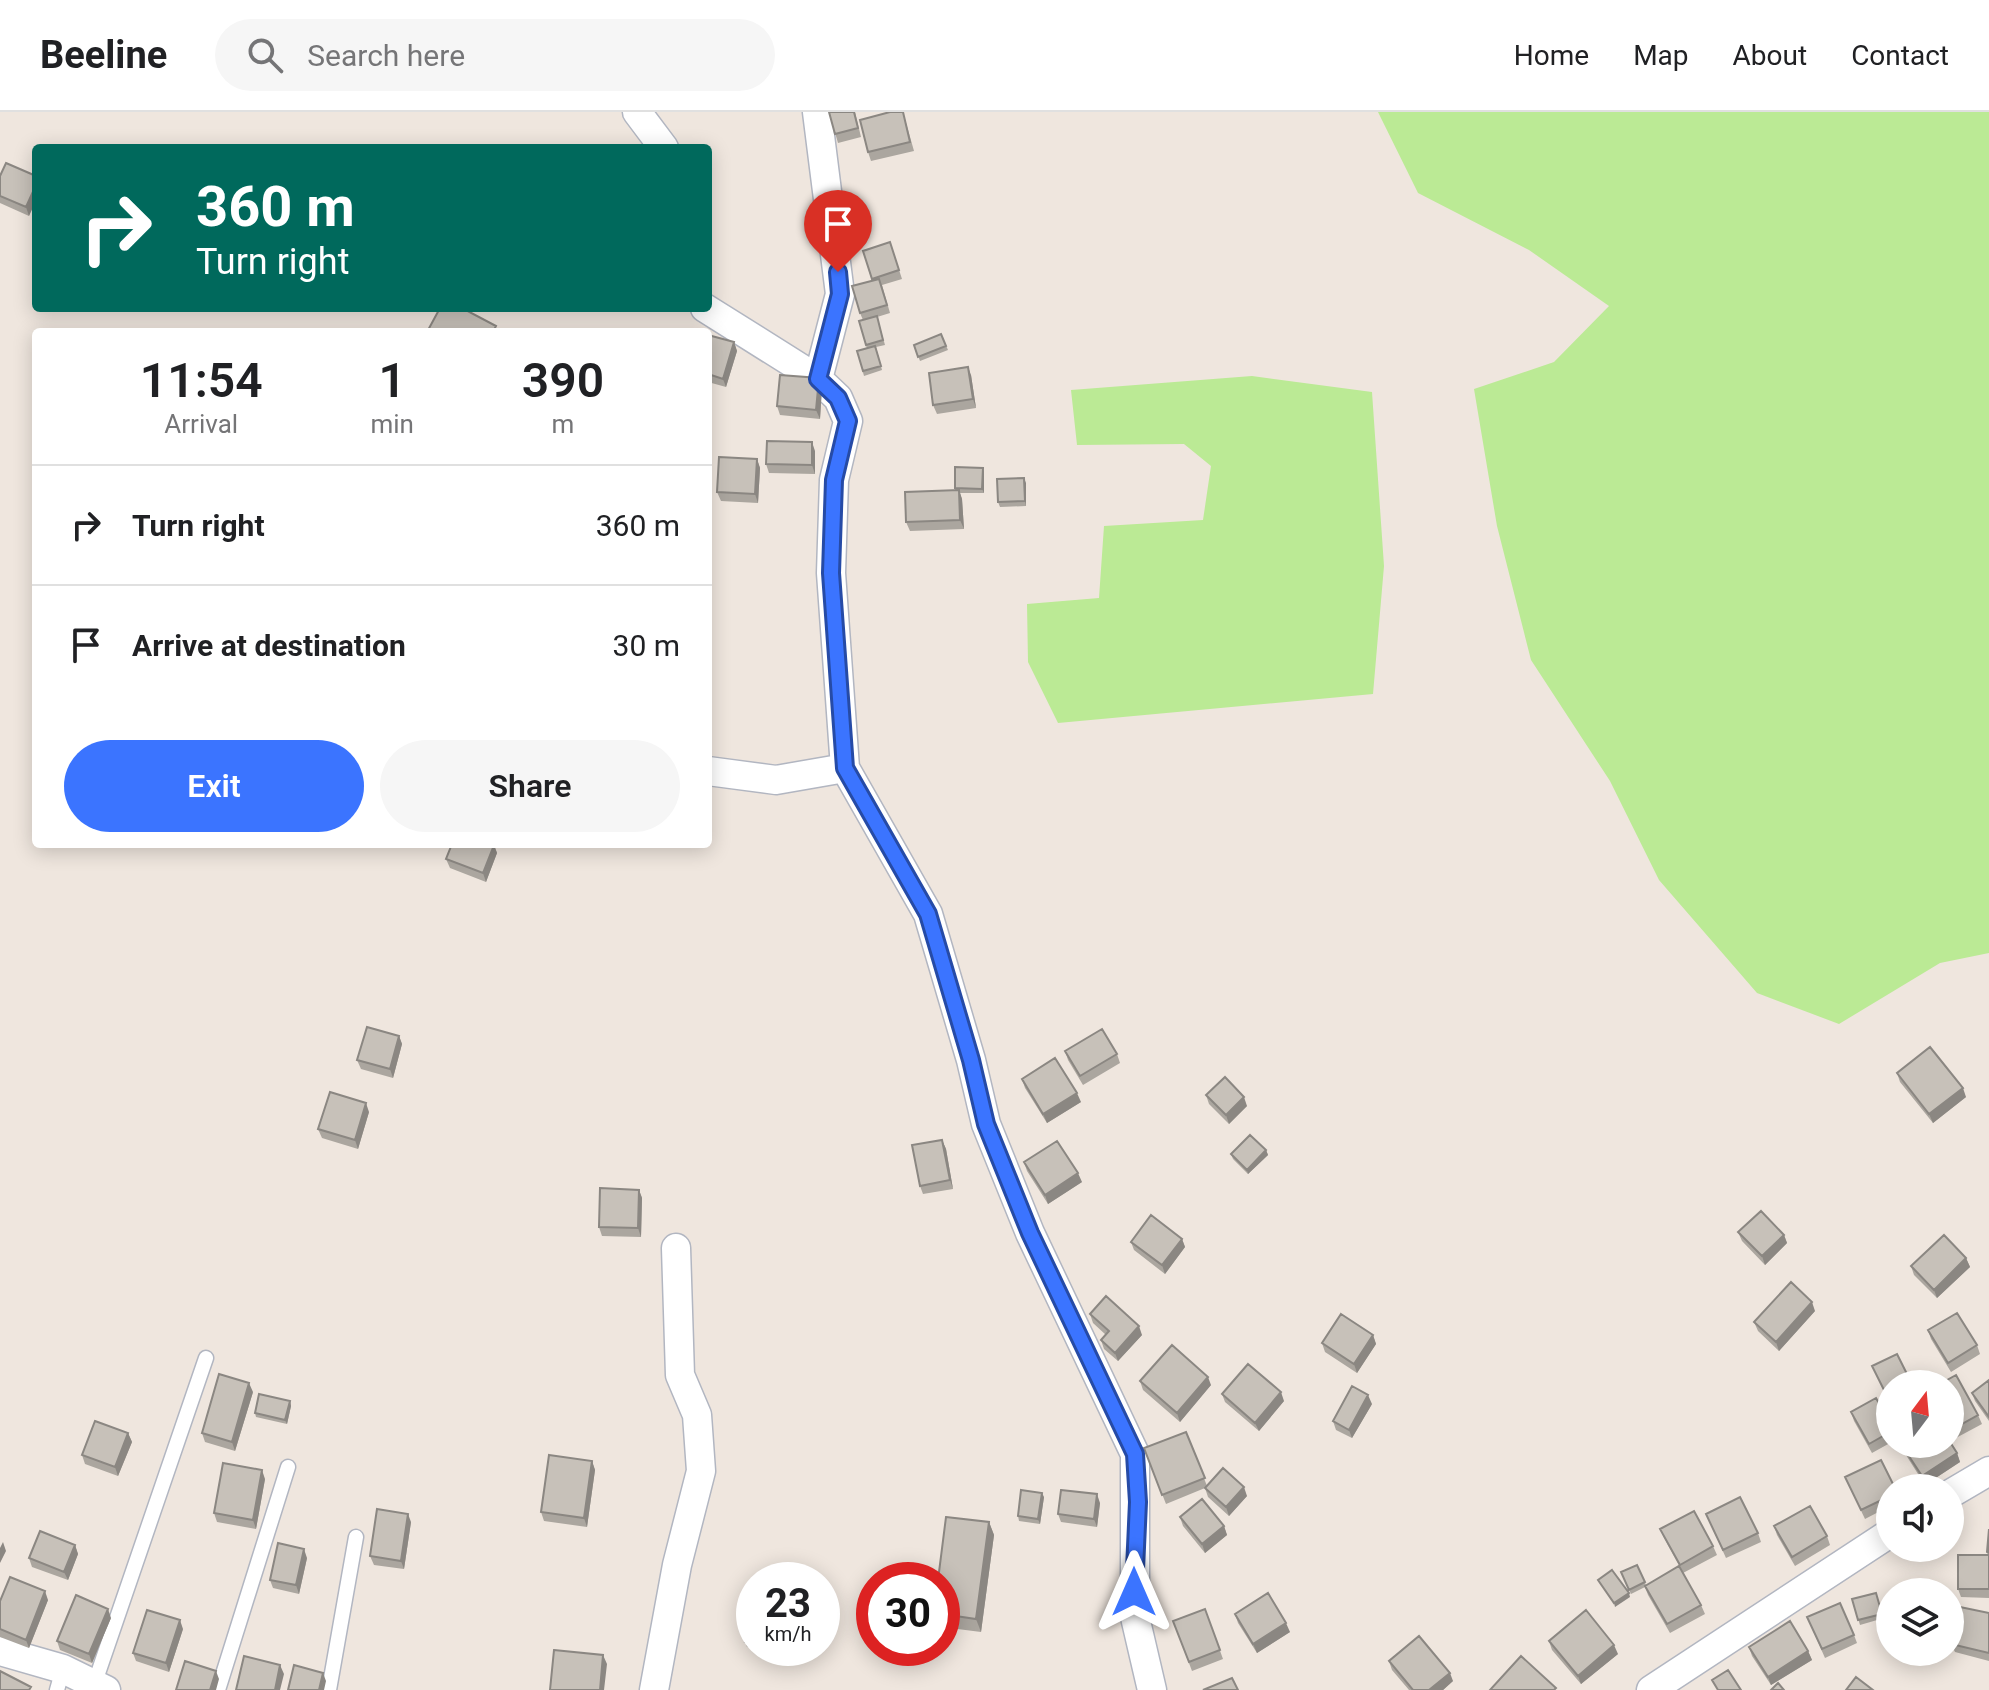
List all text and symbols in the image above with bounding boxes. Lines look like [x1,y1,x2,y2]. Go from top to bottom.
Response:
search box [215,19,775,91]
text: Beeline [40,33,167,77]
icon: search [243,33,287,77]
text: Search here [307,38,465,73]
text: Home [1514,39,1589,72]
text: Map [1633,39,1689,72]
text: About [1733,39,1807,72]
text: Contact [1851,39,1949,72]
text: 360 m [196,174,355,240]
icon: right [64,176,168,280]
pin [804,190,872,272]
icon: arrive [816,202,860,246]
text: Turn right [196,241,349,283]
text: 11:54 [140,352,263,409]
text: 1 [379,352,406,409]
text: 390 [522,352,604,409]
text: Arrival [164,409,238,439]
text: min [370,409,414,439]
text: m [552,409,574,439]
icon: right [64,503,108,547]
text: Turn right [132,508,265,543]
text: 360 m [596,508,680,543]
icon: arrive [64,623,108,667]
text: Arrive at destination [132,628,406,663]
text: 30 m [613,628,680,663]
button: Exit [64,740,364,832]
button: Share [380,740,680,832]
north arrow [1876,1370,1964,1458]
map controls [1876,1370,1964,1666]
button: sound [1876,1474,1964,1562]
position arrow [1092,1550,1176,1634]
speed limit sign: 30 [856,1562,960,1666]
button: layers [1876,1578,1964,1666]
text: 23 [765,1580,811,1627]
text: km/h [765,1622,811,1646]

